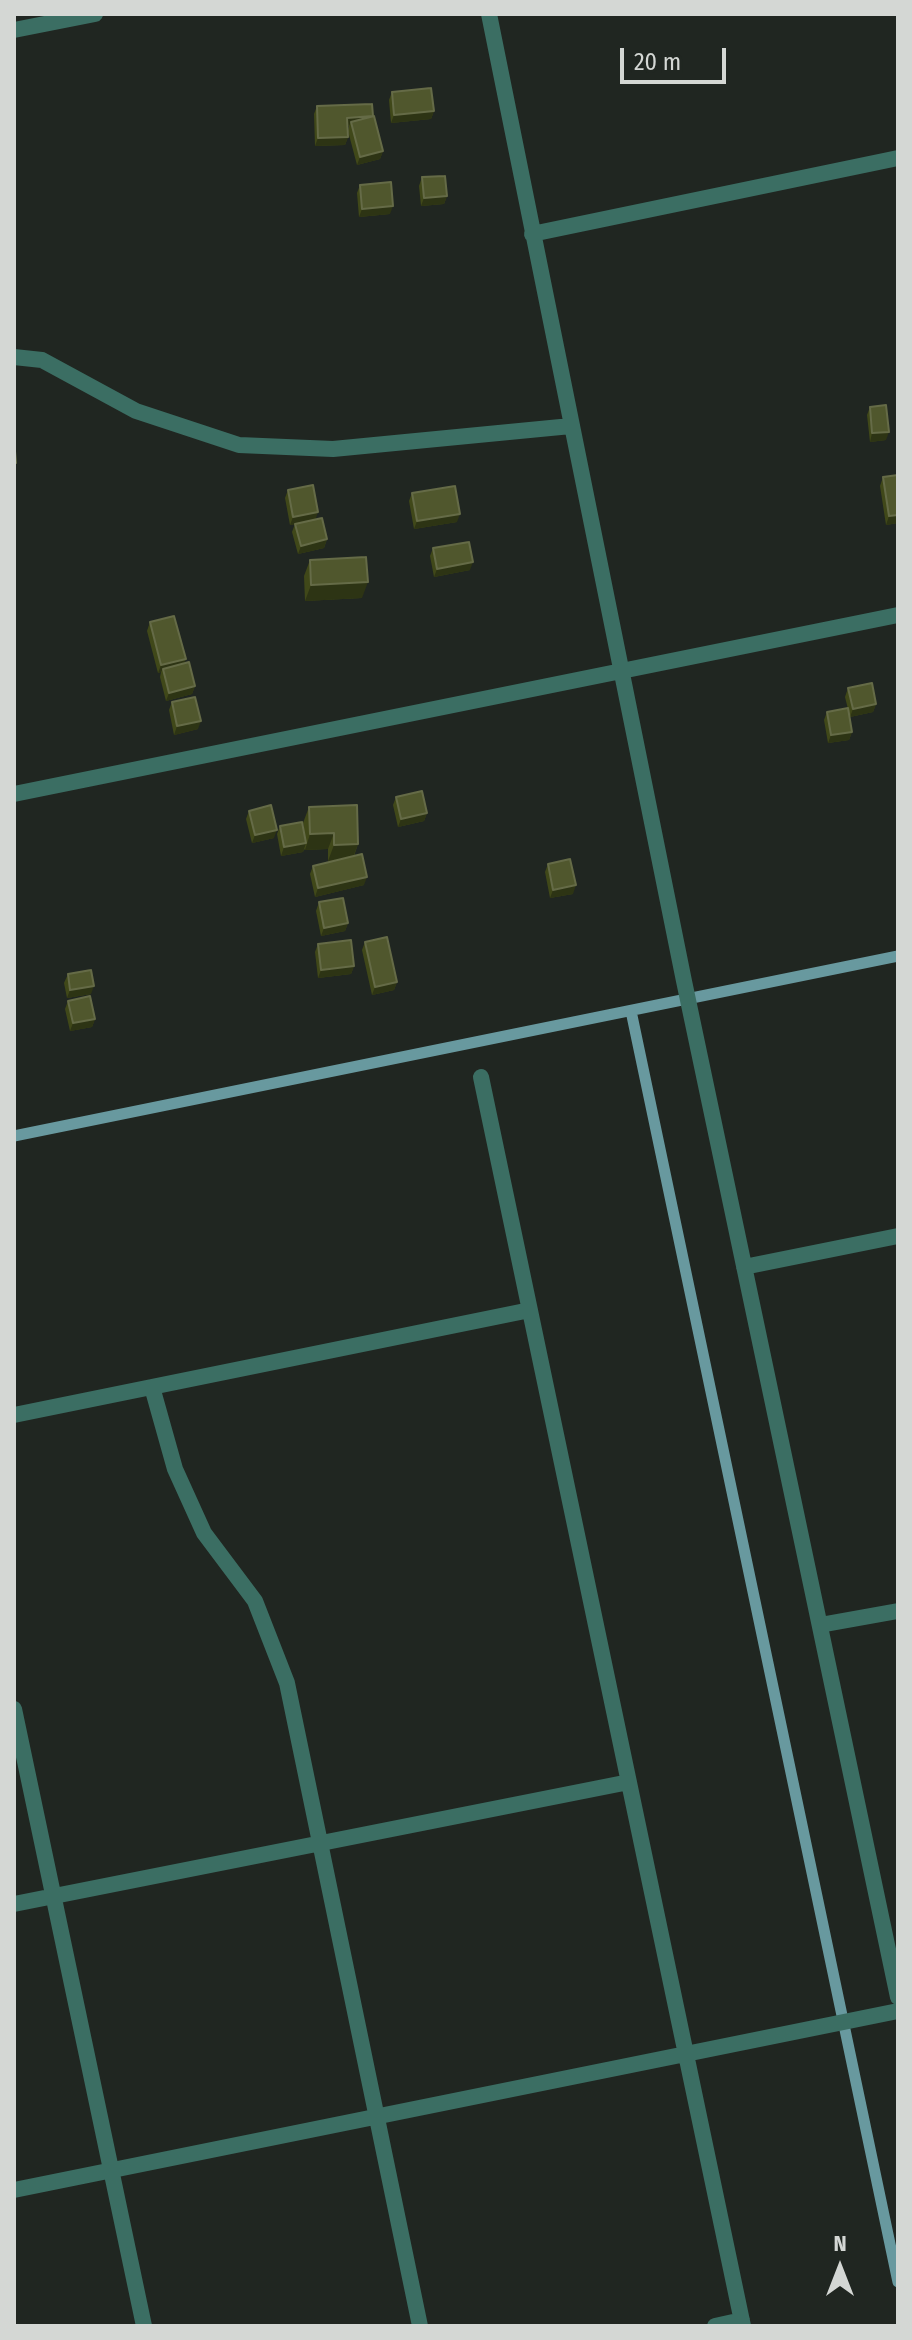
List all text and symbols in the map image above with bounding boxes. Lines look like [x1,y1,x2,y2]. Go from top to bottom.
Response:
scale bar [624,32,730,82]
text: 20 m [634,48,681,76]
north arrow [800,2228,880,2308]
text: N [833,2230,847,2257]

